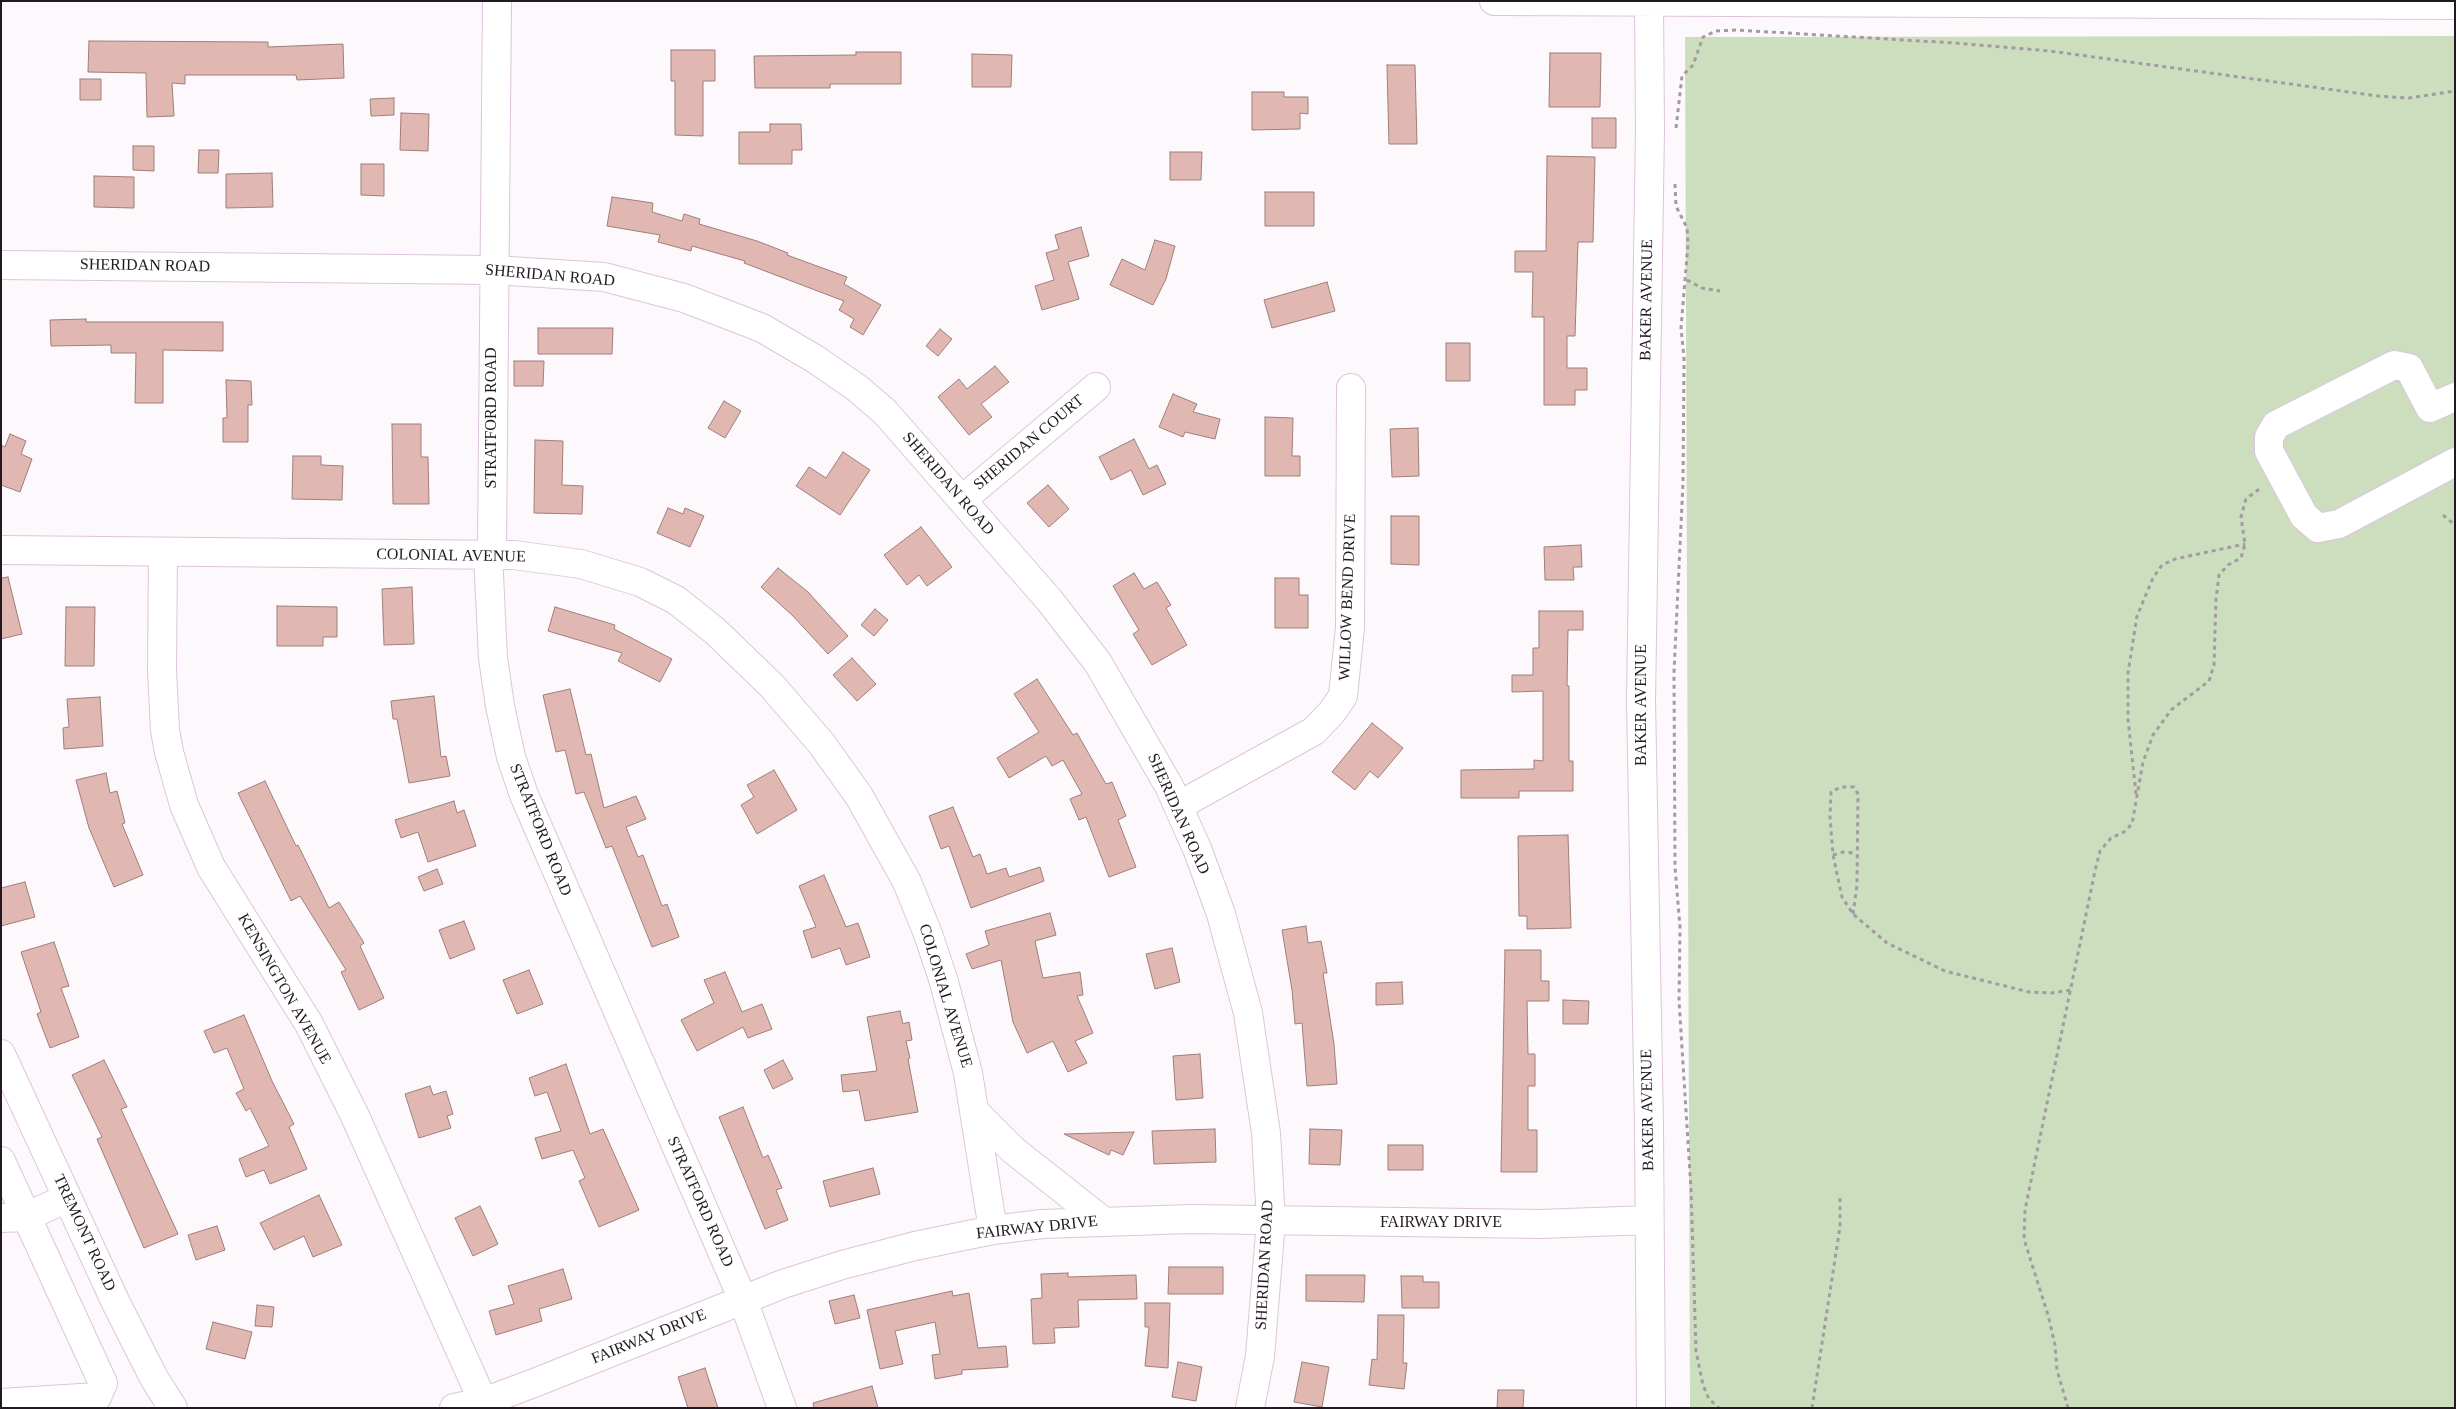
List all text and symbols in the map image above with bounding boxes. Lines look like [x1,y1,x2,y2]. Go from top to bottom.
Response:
street label: BAKER AVENUE [1636,239,1658,361]
street label: SHERIDAN ROAD [80,255,210,277]
street label: SHERIDAN ROAD [484,261,616,291]
street label: STRATFORD ROAD [482,348,502,488]
street label: SHERIDAN COURT [970,391,1088,495]
street label: SHERIDAN ROAD [898,429,998,539]
street label: WILLOW BEND DRIVE [1335,513,1361,681]
street label: COLONIAL AVENUE [376,545,526,567]
street label: BAKER AVENUE [1632,644,1652,766]
street label: SHERIDAN ROAD [1143,751,1213,877]
street label: STRATFORD ROAD [505,761,575,899]
street label: KENSINGTON AVENUE [233,910,335,1068]
street label: COLONIAL AVENUE [914,922,976,1070]
street label: BAKER AVENUE [1637,1049,1659,1171]
street label: STRATFORD ROAD [663,1134,737,1270]
street label: TREMONT ROAD [49,1172,119,1294]
street label: SHERIDAN ROAD [1252,1199,1278,1331]
street label: FAIRWAY DRIVE [975,1212,1099,1244]
street label: FAIRWAY DRIVE [1380,1213,1502,1233]
street label: FAIRWAY DRIVE [589,1305,709,1369]

